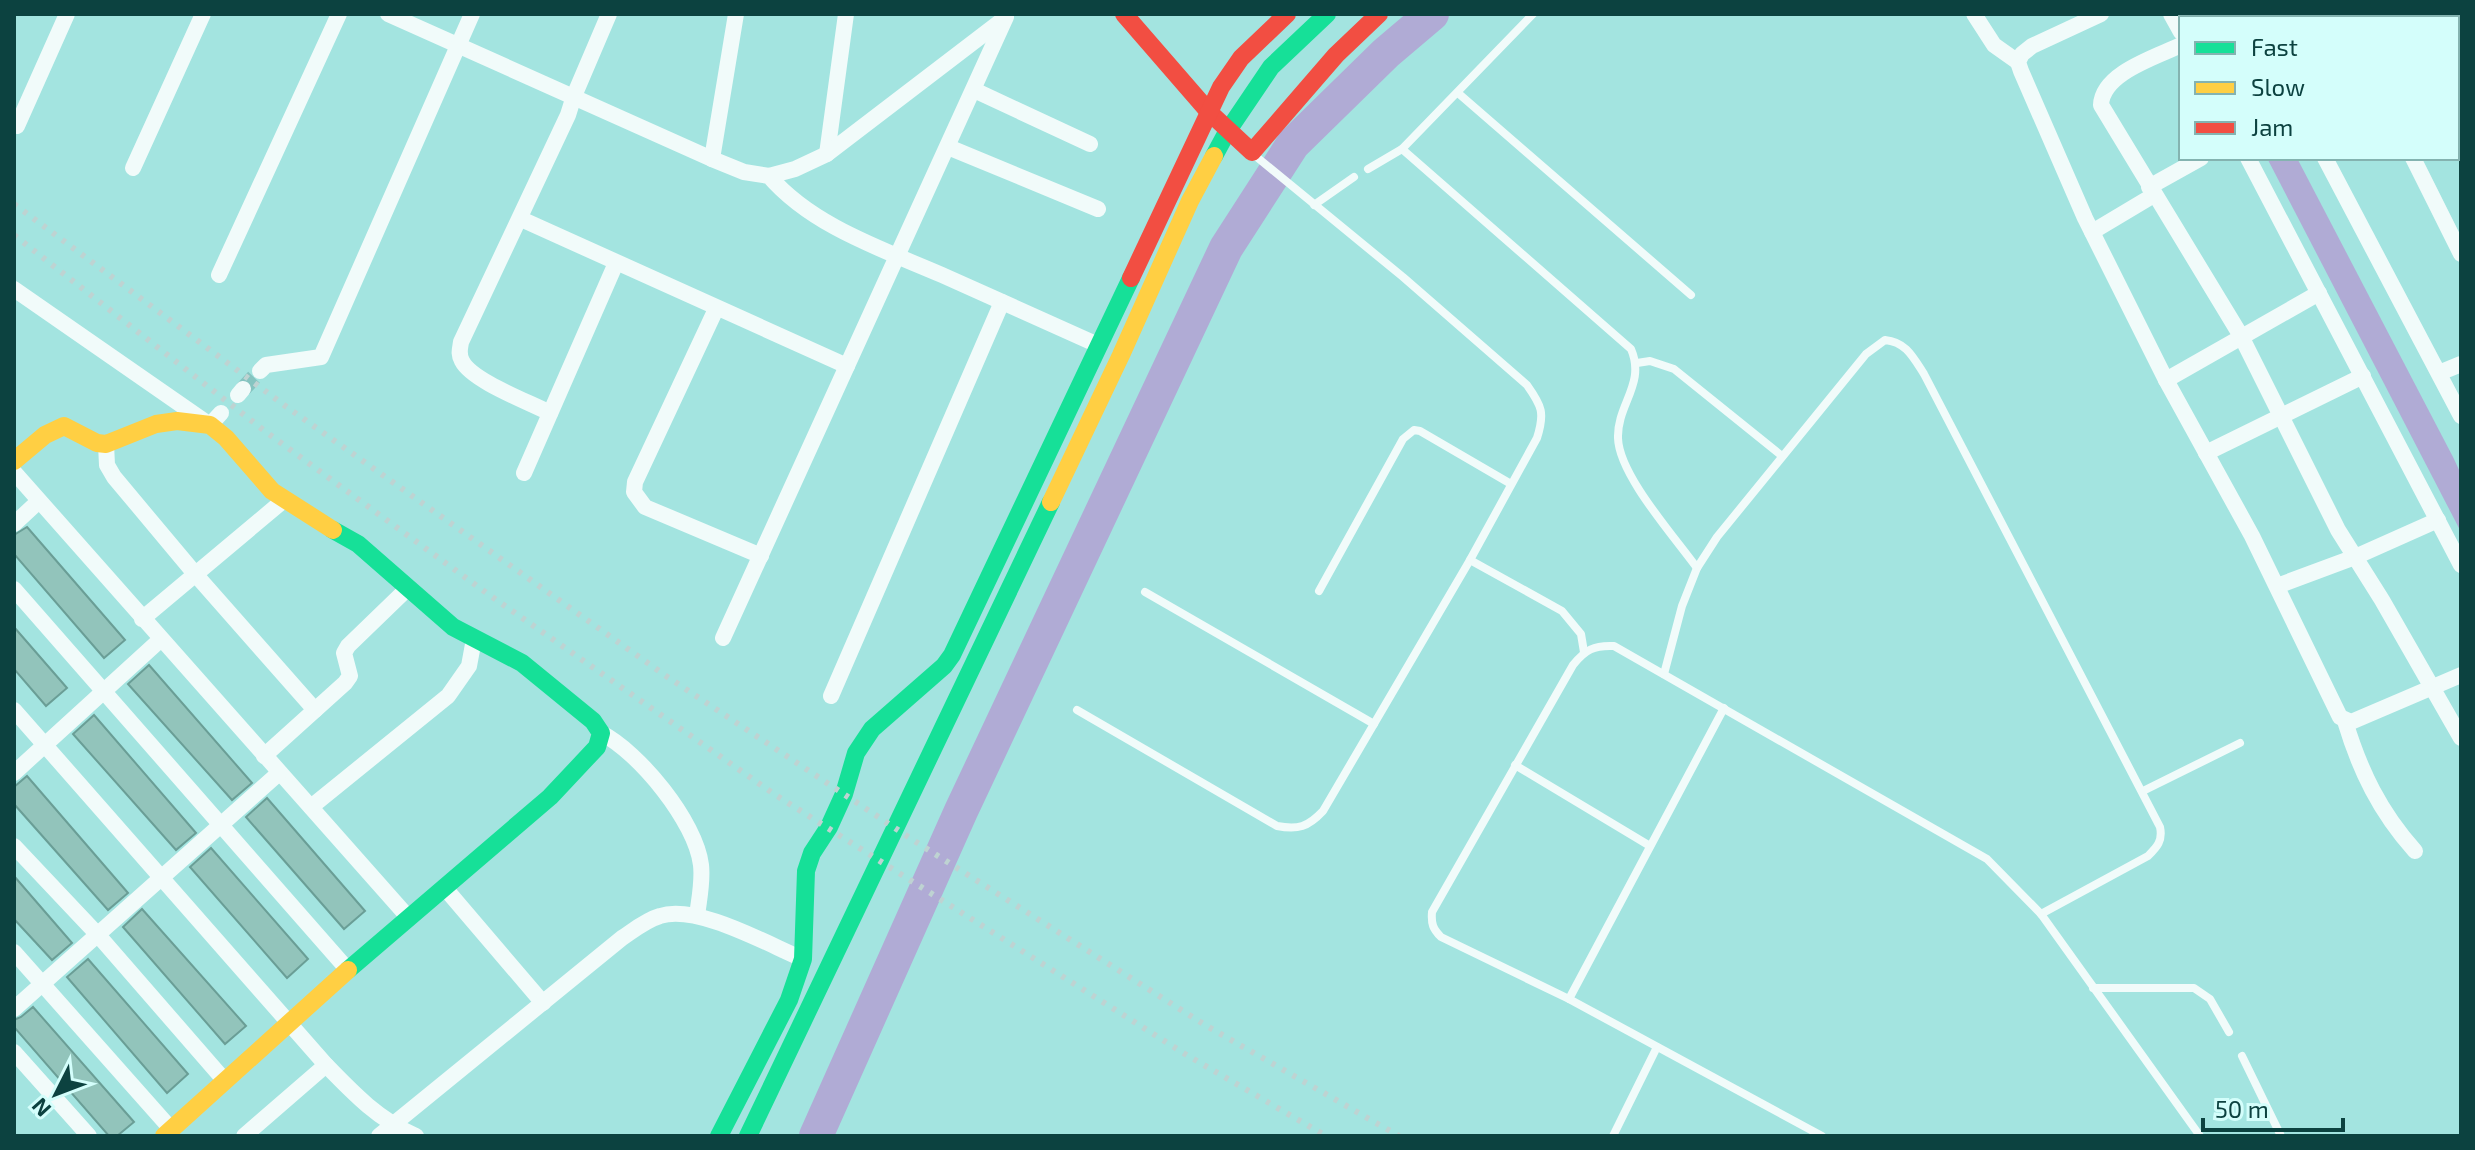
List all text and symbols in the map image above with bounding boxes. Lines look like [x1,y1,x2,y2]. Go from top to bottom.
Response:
legend [2179,16,2459,160]
text: Fast [2251,32,2298,61]
text: Slow [2251,72,2305,101]
text: Jam [2251,112,2293,141]
north arrow [16,1054,96,1134]
scale bar [2203,1082,2343,1132]
text: N [25,1093,55,1123]
text: 50 m [2215,1094,2269,1123]

